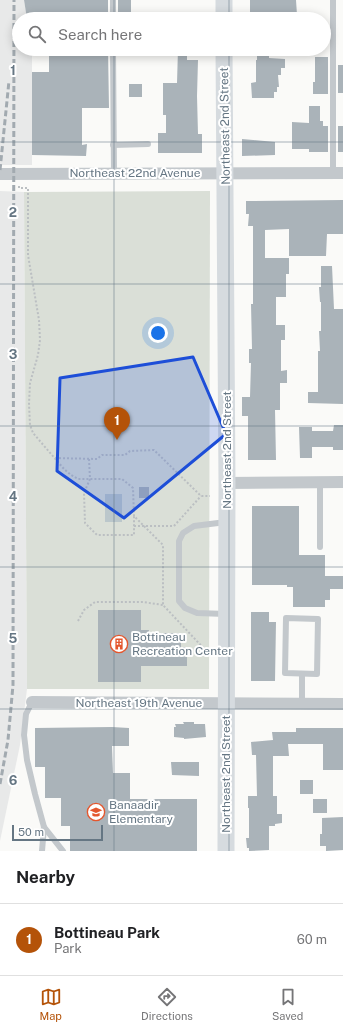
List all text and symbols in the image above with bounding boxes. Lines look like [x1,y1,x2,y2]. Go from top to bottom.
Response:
search box [12,12,331,56]
icon: search [26,23,48,45]
text: Search here [58,26,142,43]
text: 1 [10,63,16,78]
street label: Northeast 2nd Street [217,67,233,185]
street label: Northeast 22nd Avenue [69,166,201,180]
text: 2 [9,205,17,220]
your location [148,323,168,343]
text: 3 [9,347,18,362]
street label: Northeast 2nd Street [220,391,234,509]
pin: 1 [104,407,130,440]
text: 4 [9,489,18,504]
place label: Bottineau Recreation Center [132,630,233,658]
text: 5 [9,631,18,646]
building icon: Bottineau Recreation Center [109,634,129,654]
street label: Northeast 19th Avenue [76,696,203,710]
street label: Northeast 2nd Street [219,715,233,833]
text: 6 [9,773,18,788]
place label: Banaadir Elementary [109,798,173,826]
school or university icon: Banaadir Elementary [86,802,106,822]
scale bar [12,823,103,842]
text: 50 m [18,826,44,838]
text: Nearby [16,867,75,887]
text: Bottineau Park [54,924,160,941]
text: 1 [26,932,32,947]
text: 60 m [297,932,327,947]
text: Park [54,941,82,956]
tab: Map [40,986,62,1022]
tab: Directions [141,986,193,1022]
tab: Saved [272,986,303,1022]

